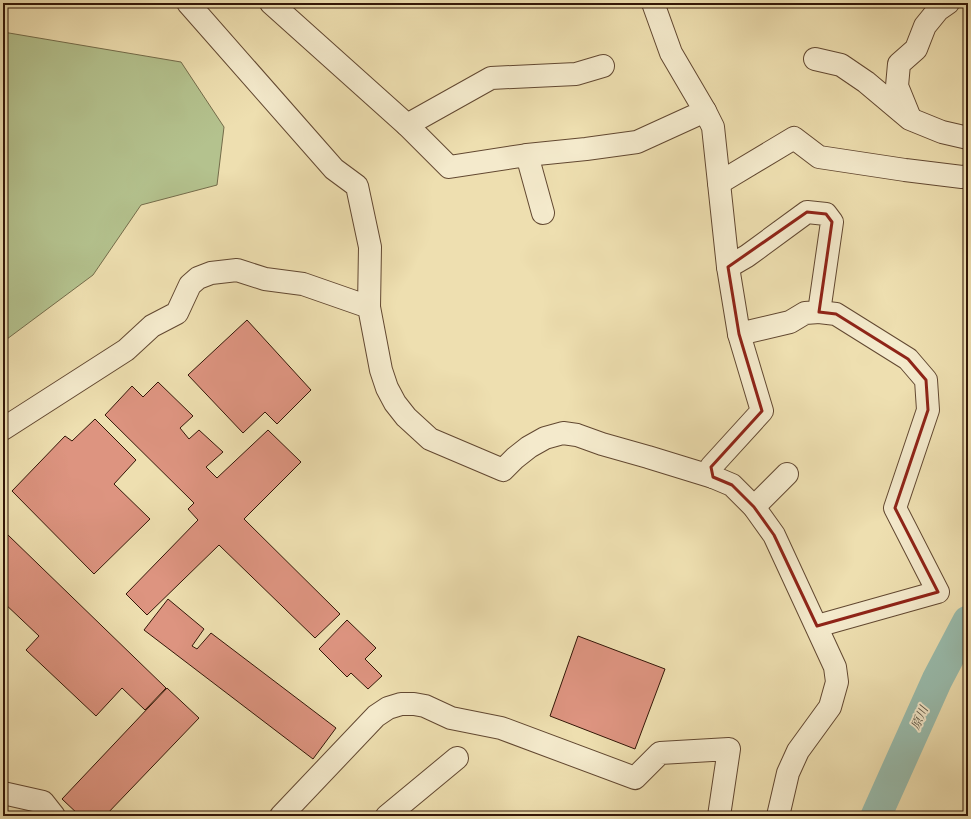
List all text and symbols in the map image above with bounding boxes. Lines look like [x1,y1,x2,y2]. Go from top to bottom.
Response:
water label: 原川 [908,702,933,732]

